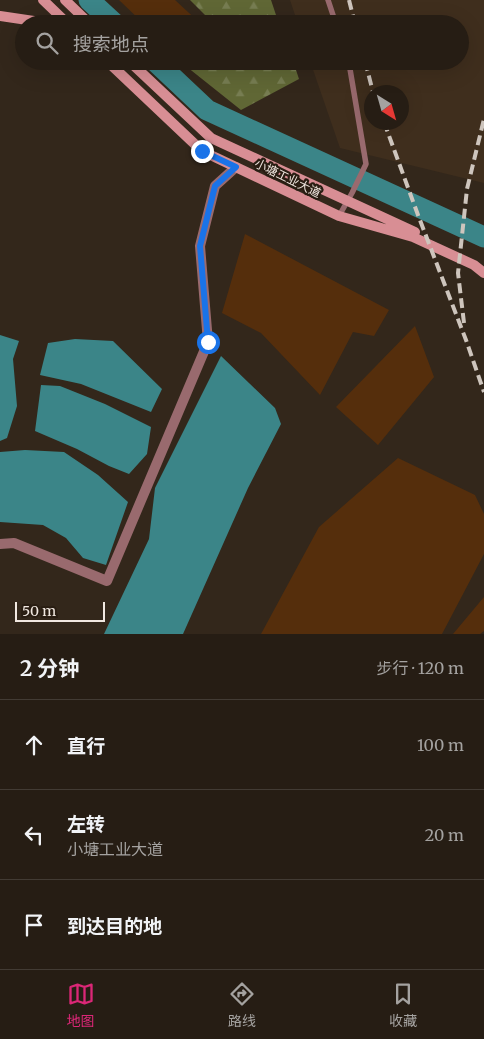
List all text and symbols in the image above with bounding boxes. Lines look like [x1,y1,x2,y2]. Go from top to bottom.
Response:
search box [15,15,469,70]
icon: search [33,29,61,57]
text: 搜索地点 [73,32,149,56]
north arrow [364,85,409,130]
route end [191,140,214,163]
street label: 小塘工业大道 [252,155,324,201]
route start [197,331,220,354]
scale bar [15,599,105,622]
text: 50 m [22,602,56,620]
text: 2 分钟 [20,655,79,682]
text: 步行 · 120 m [376,658,464,678]
icon: ahead [20,731,48,759]
text: 直行 [67,734,105,758]
text: 100 m [417,735,464,755]
text: 左转 [67,812,105,836]
icon: left [20,821,48,849]
text: 20 m [425,825,464,845]
text: 小塘工业大道 [67,839,163,859]
icon: arrive [20,911,48,939]
text: 到达目的地 [67,914,162,938]
tab: 地图 [67,980,95,1030]
tab: 路线 [228,980,256,1030]
tab: 收藏 [389,980,417,1030]

